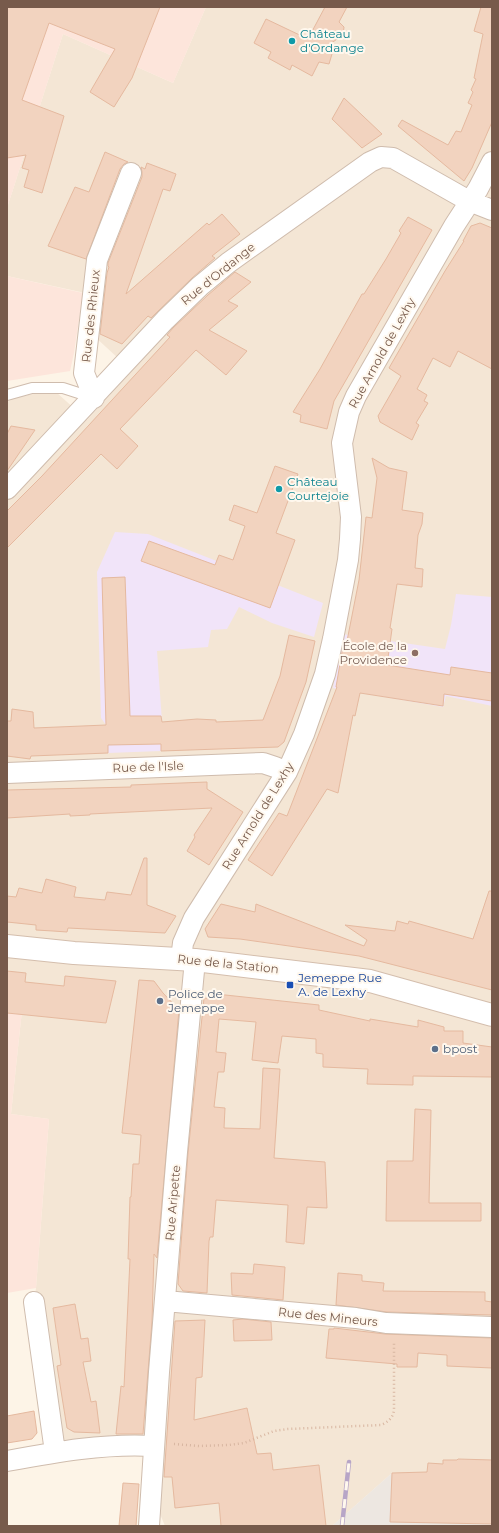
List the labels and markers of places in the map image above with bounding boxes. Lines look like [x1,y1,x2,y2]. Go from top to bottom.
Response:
place label: Château d'Ordange [300,26,364,55]
marker: Château d'Ordange [287,36,297,46]
place label: Château Courtejoie [287,474,349,503]
marker: Château Courtejoie [274,484,284,494]
place label: École de la Providence [340,638,407,667]
marker: École de la Providence [410,648,420,658]
place label: Jemeppe Rue A. de Lexhy [297,970,382,999]
marker: Jemeppe Rue A. de Lexhy [285,980,295,990]
place label: Police de Jemeppe [167,986,225,1015]
marker: Police de Jemeppe [155,996,165,1006]
place label: bpost [443,1041,478,1056]
marker: bpost [430,1044,440,1054]

